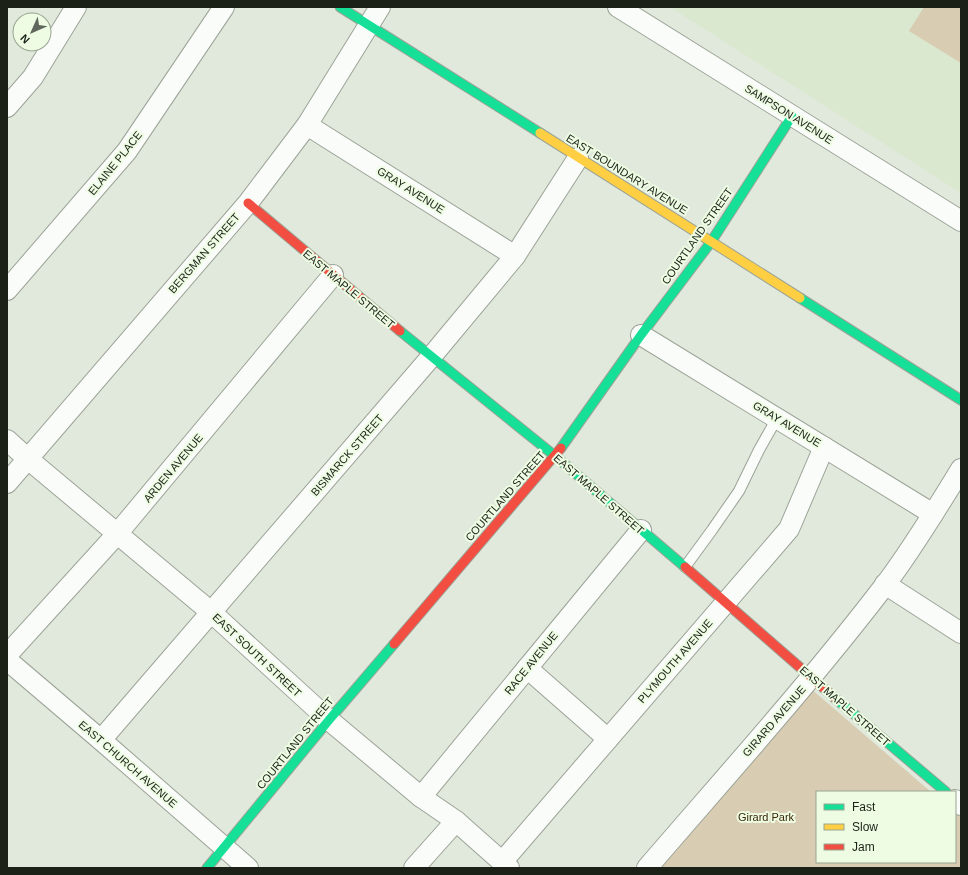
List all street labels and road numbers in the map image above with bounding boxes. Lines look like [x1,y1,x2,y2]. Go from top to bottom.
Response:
street label: SAMPSON AVENUE [743,82,835,146]
street label: ELAINE PLACE [86,129,144,197]
street label: EAST BOUNDARY AVENUE [564,132,690,216]
street label: GRAY AVENUE [375,165,447,215]
street label: COURTLAND STREET [659,185,735,286]
street label: BERGMAN STREET [166,210,242,295]
street label: EAST MAPLE STREET [301,247,397,331]
street label: GRAY AVENUE [751,399,823,449]
street label: BISMARCK STREET [308,412,386,498]
street label: ARDEN AVENUE [141,431,205,505]
street label: COURTLAND STREET [463,449,547,543]
street label: EAST MAPLE STREET [552,452,647,537]
street label: EAST SOUTH STREET [210,611,304,699]
street label: PLYMOUTH AVENUE [635,617,715,705]
street label: RACE AVENUE [502,629,560,697]
street label: EAST MAPLE STREET [798,664,893,749]
street label: GIRARD AVENUE [740,683,808,759]
street label: COURTLAND STREET [254,694,336,791]
street label: EAST CHURCH AVENUE [76,718,180,810]

